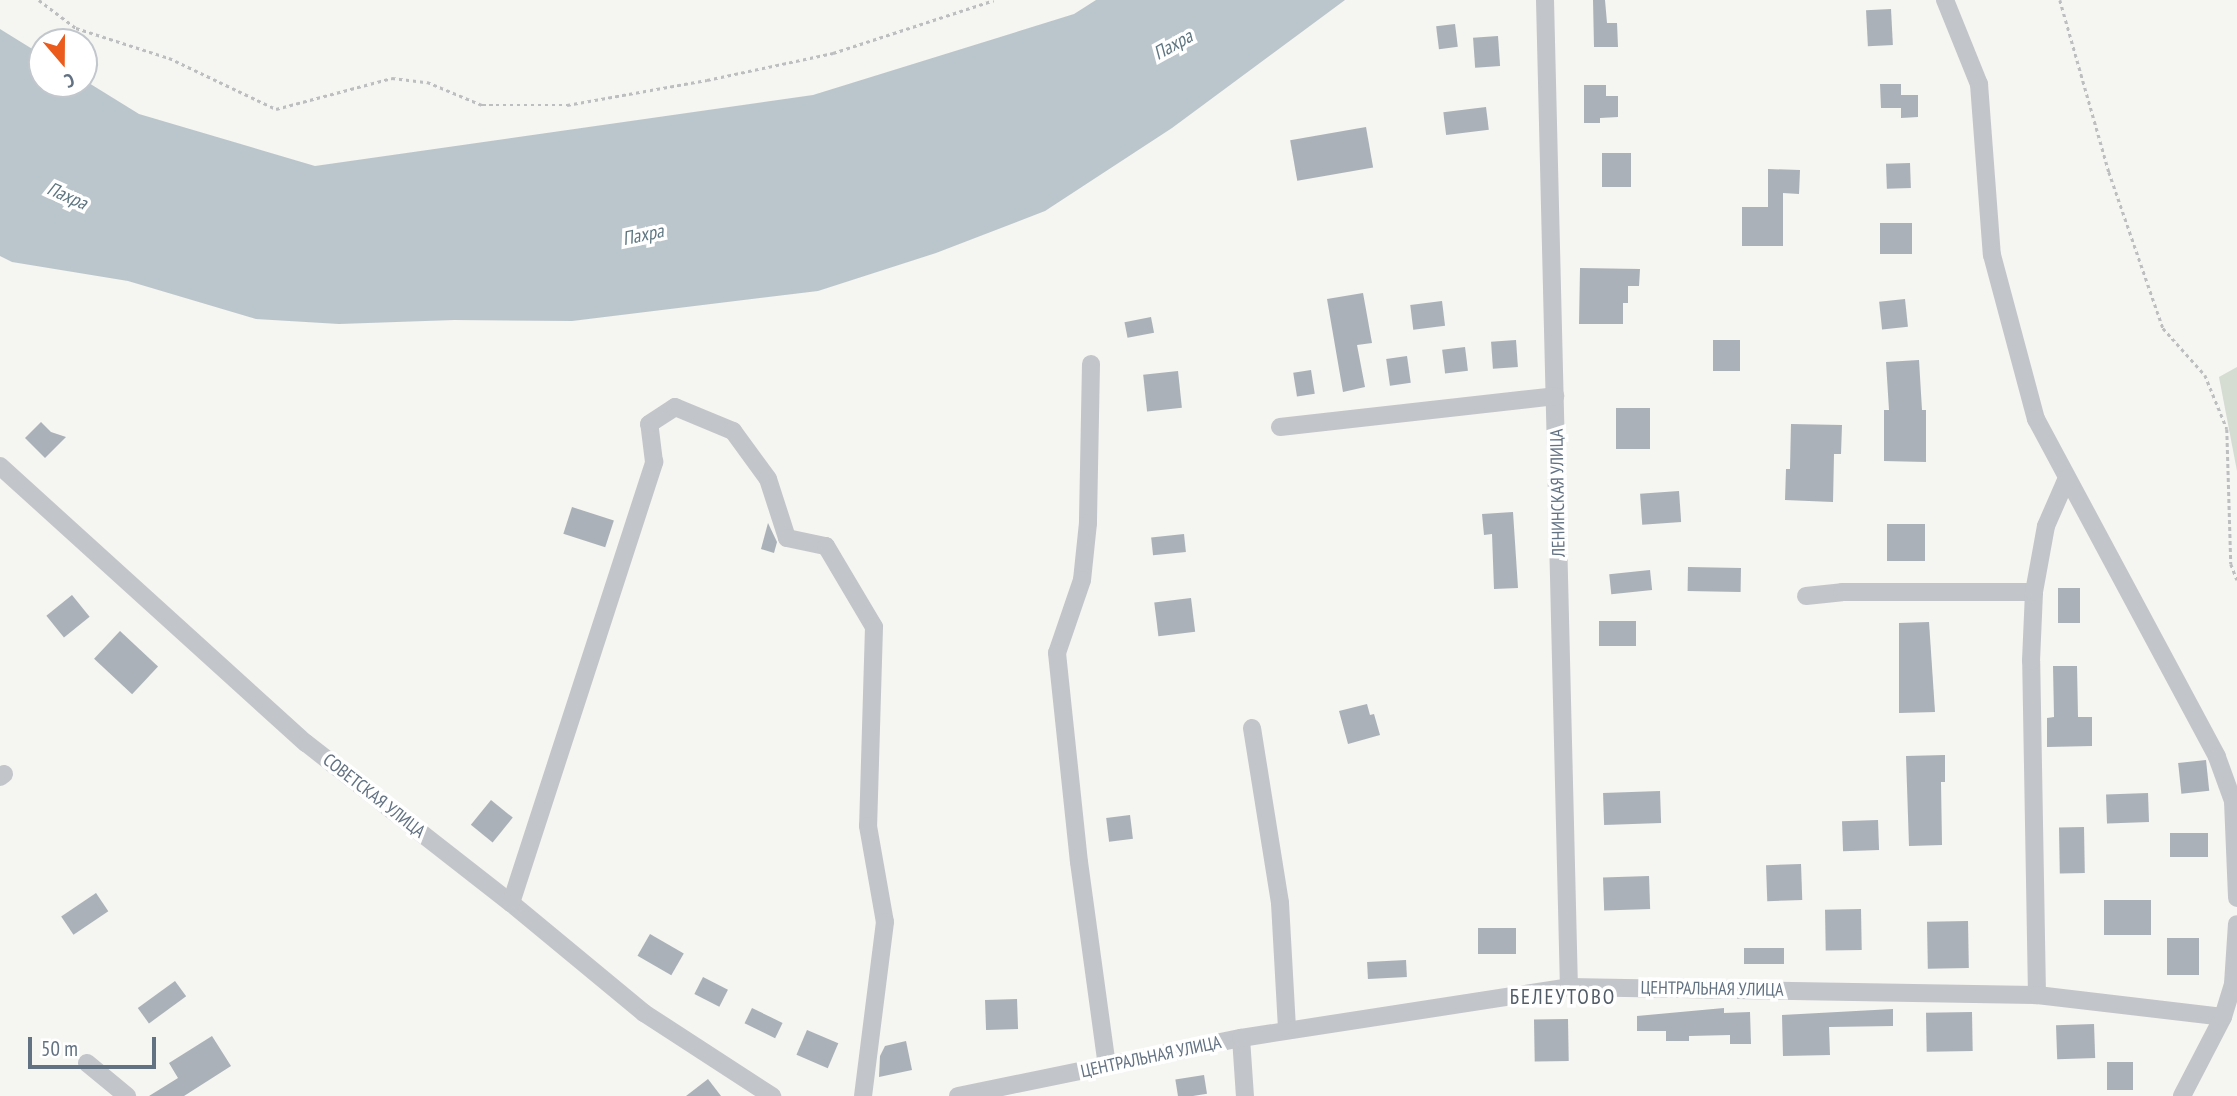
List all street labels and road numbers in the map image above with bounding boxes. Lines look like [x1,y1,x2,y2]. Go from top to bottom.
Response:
street label: ЛЕНИНСКАЯ УЛИЦА [1546,428,1570,558]
street label: СОВЕТСКАЯ УЛИЦА [318,749,430,843]
street label: ЦЕНТРАЛЬНАЯ УЛИЦА [1640,977,1784,1001]
street label: ЦЕНТРАЛЬНАЯ УЛИЦА [1079,1032,1223,1082]

